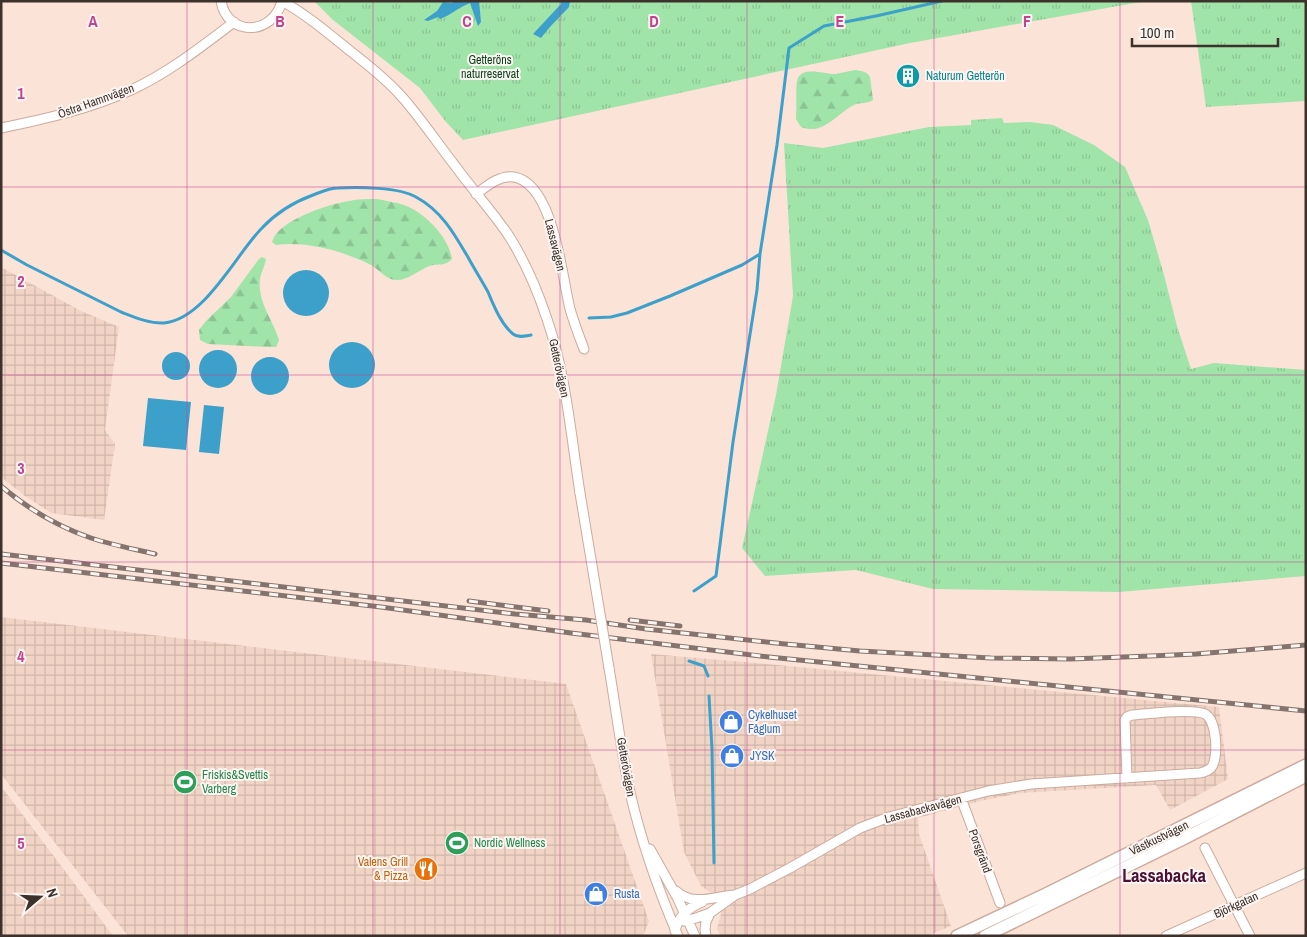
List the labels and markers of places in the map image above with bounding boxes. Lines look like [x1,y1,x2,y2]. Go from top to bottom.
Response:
building icon: Naturum Getterön [895,63,921,89]
place label: Naturum Getterön [926,68,1005,84]
place label: Cykelhuset Fåglum [748,707,797,737]
shop icon: Cykelhuset Fåglum [718,709,744,735]
shop icon: JYSK [719,743,745,769]
place label: JYSK [750,748,775,764]
place label: Friskis&Svettis Varberg [202,767,268,797]
sports icon: Friskis&Svettis Varberg [172,769,198,795]
sports icon: Nordic Wellness [444,830,470,856]
place label: Nordic Wellness [474,835,546,851]
place label: Valens Grill & Pizza [358,854,409,884]
restaurant icon: Valens Grill & Pizza [413,856,439,882]
shop icon: Rusta [583,881,609,907]
place label: Rusta [614,886,640,902]

